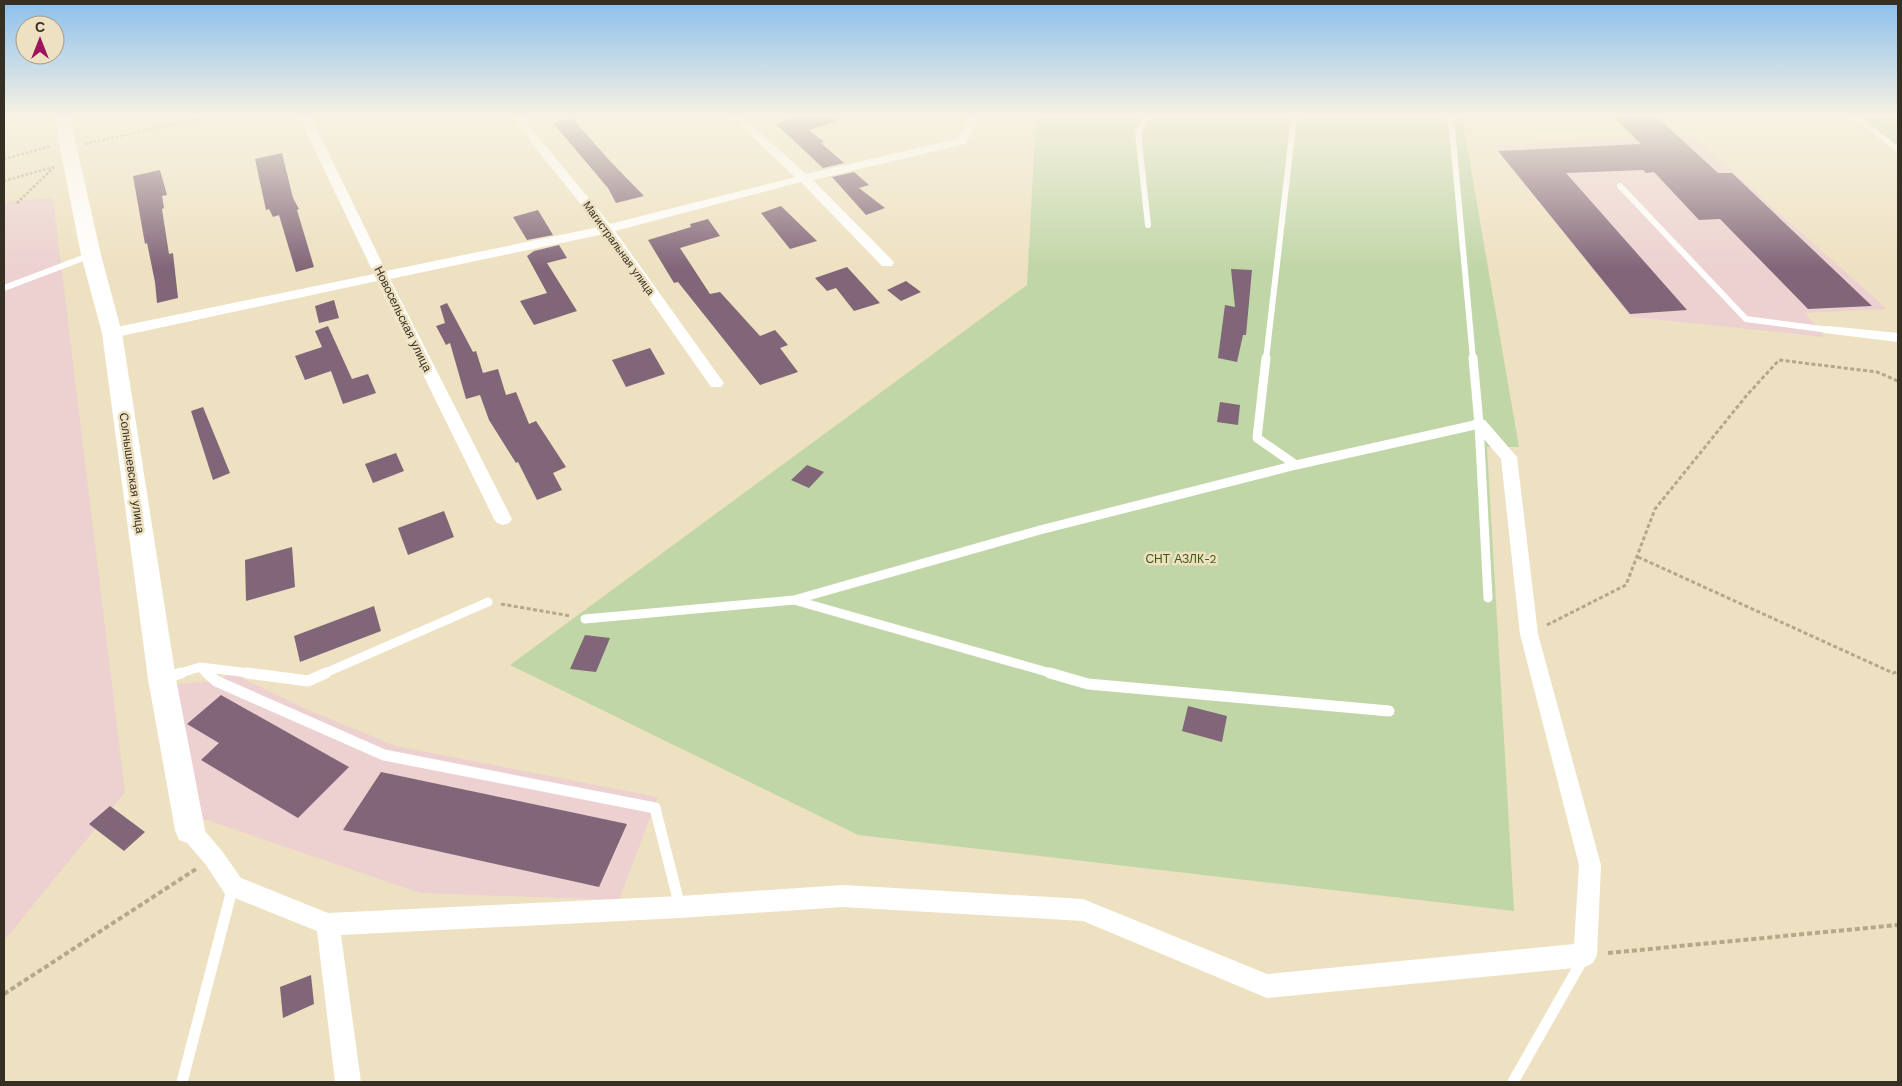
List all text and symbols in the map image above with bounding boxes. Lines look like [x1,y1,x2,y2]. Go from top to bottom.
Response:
north arrow [15,15,65,65]
text: С [35,19,45,35]
street label: Магистральная улица [580,199,657,298]
street label: Новосельская улица [371,264,435,374]
street label: Солнышевская улица [117,412,147,535]
park label: СНТ АЗЛК-2 [1145,552,1217,566]

